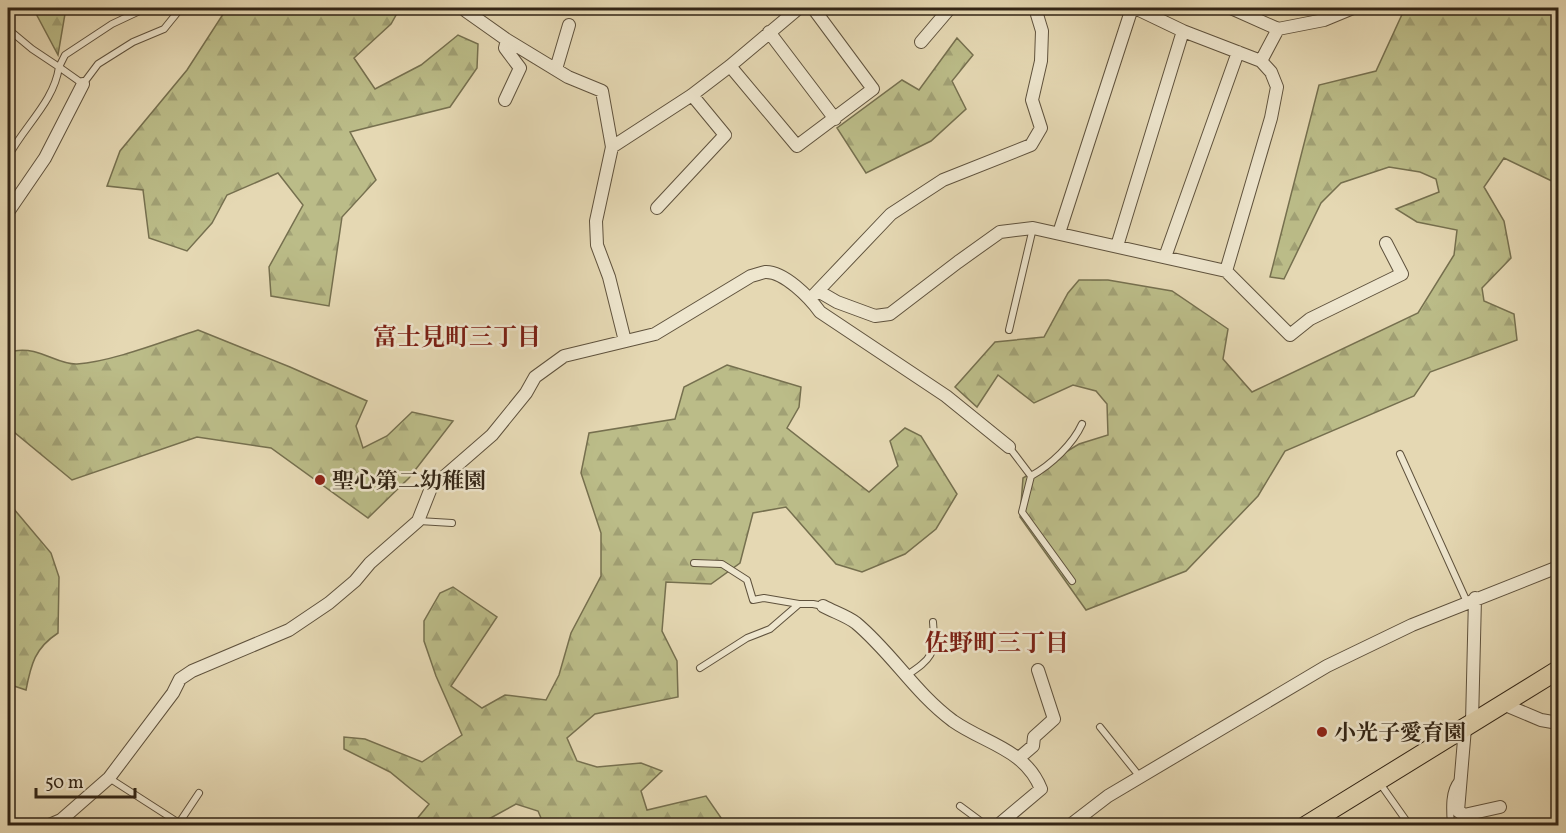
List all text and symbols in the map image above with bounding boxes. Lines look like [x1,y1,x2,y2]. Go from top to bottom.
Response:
district label: 富士見町三丁目 [373,322,541,356]
place label: 聖心第二幼稚園 [332,467,486,498]
marker: 聖心第二幼稚園 [313,473,327,487]
district label: 佐野町三丁目 [925,628,1069,662]
place label: 小光子愛育園 [1334,719,1466,750]
marker: 小光子愛育園 [1315,725,1329,739]
scale bar [36,761,135,799]
text: 50 m [45,771,84,796]

